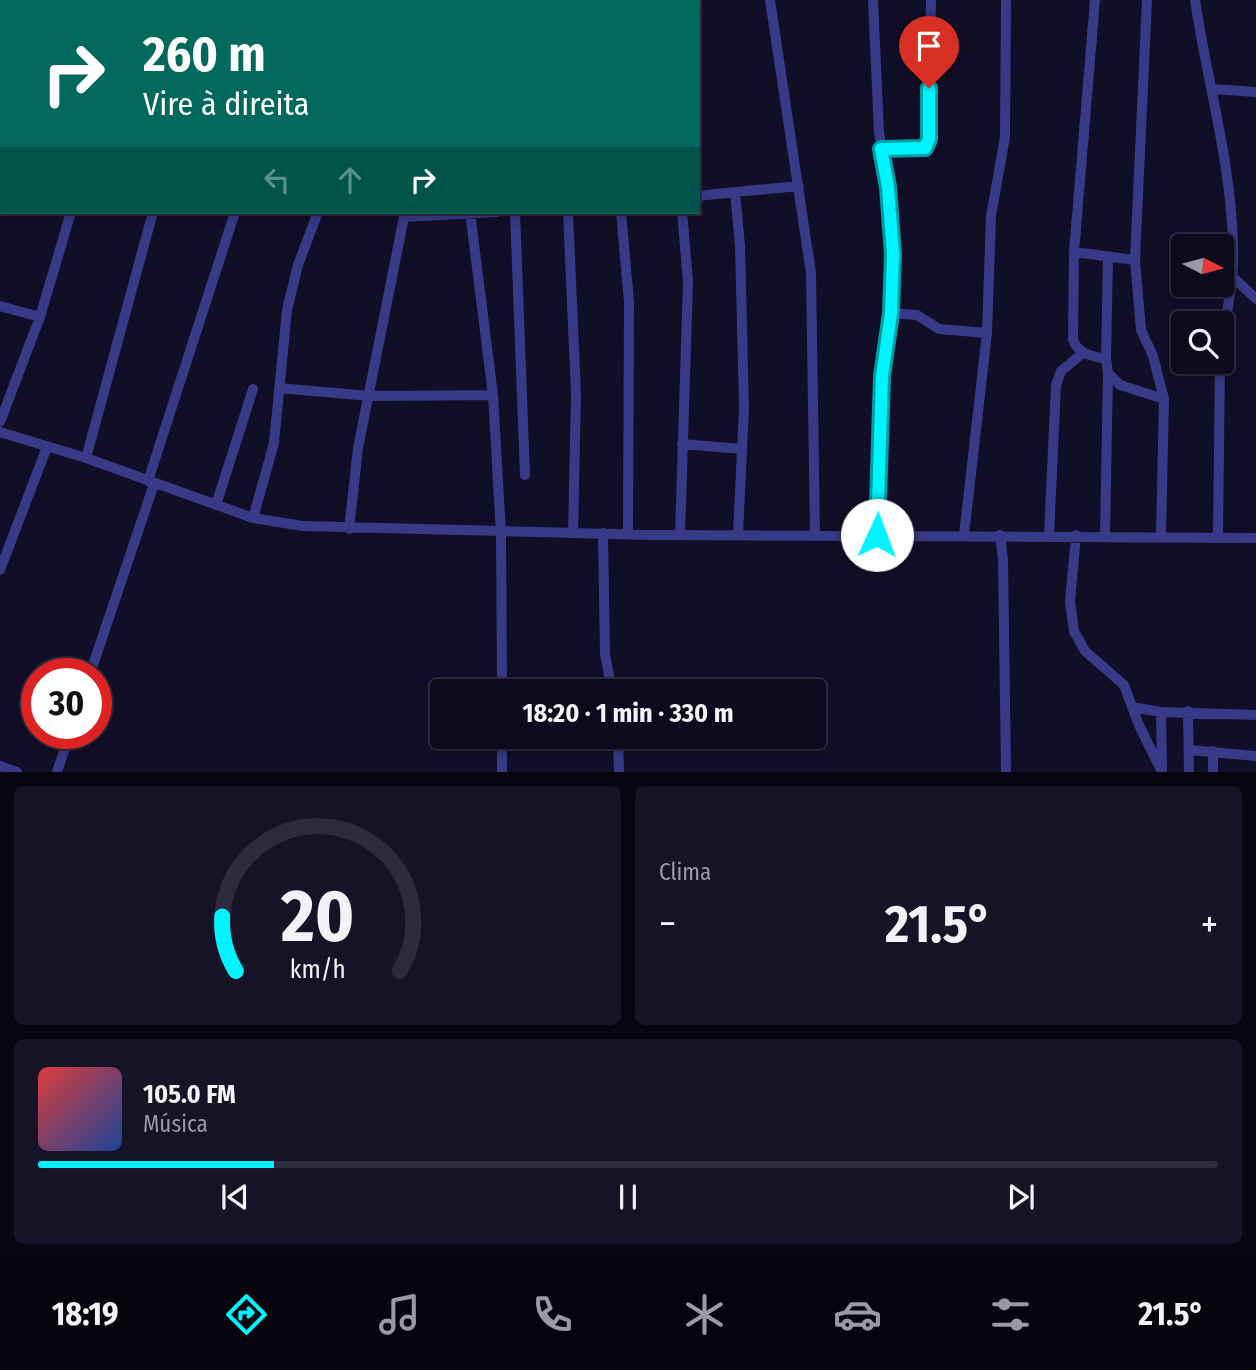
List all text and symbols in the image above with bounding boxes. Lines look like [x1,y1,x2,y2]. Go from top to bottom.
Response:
pin [899,16,959,88]
text: 260 m [143,25,266,84]
icon: arrive [910,27,948,65]
icon: right [28,28,119,119]
text: Vire à direita [143,85,309,123]
icon: left [258,161,296,199]
icon: ahead [331,161,369,199]
icon: right [404,161,442,199]
north arrow [1171,234,1234,298]
map controls [1171,234,1234,374]
button: search [1171,311,1234,374]
position arrow [840,498,914,572]
speed limit sign: 30 [21,658,112,749]
text: 18:20 · 1 min · 330 m [522,698,734,729]
text: Clima [659,858,711,886]
text: 20 [280,874,354,961]
text: 21.5° [885,893,992,956]
text: − [659,901,676,947]
text: + [1201,901,1218,947]
text: km/h [290,955,345,985]
text: 105.0 FM [143,1079,236,1110]
text: Música [143,1110,208,1138]
icon: previous [216,1178,254,1216]
icon: pause [609,1178,647,1216]
icon: next [1002,1178,1040,1216]
icon: directions [222,1290,271,1339]
icon: music [375,1290,424,1339]
icon: phone [528,1290,577,1339]
icon: climate [680,1290,729,1339]
icon: car [833,1290,882,1339]
icon: filters [986,1290,1035,1339]
text: 18:19 [52,1295,119,1333]
text: 21.5° [1138,1295,1204,1333]

